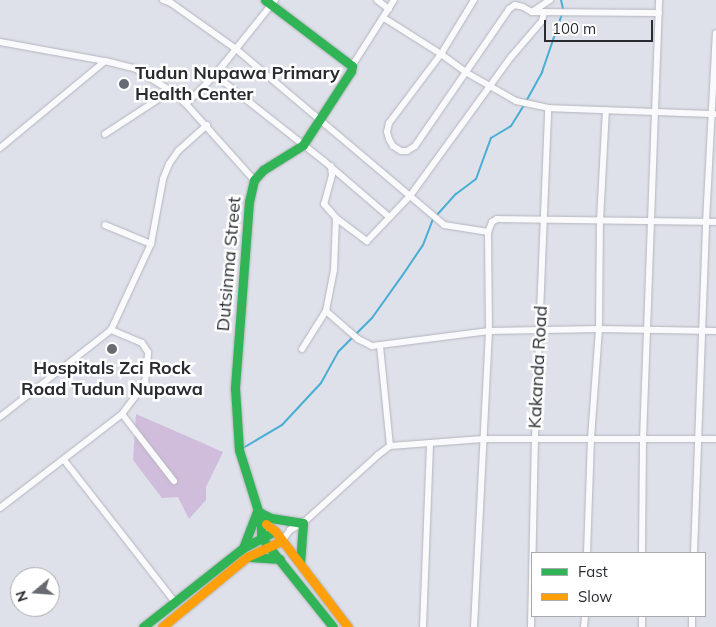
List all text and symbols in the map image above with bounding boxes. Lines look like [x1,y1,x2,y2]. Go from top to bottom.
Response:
scale bar [546,10,655,42]
text: 100 m [552,19,596,38]
place label: Tudun Nupawa Primary Health Center [135,63,340,106]
marker: Tudun Nupawa Primary Health Center [117,77,131,91]
street label: Dutsinma Street [212,196,246,332]
street label: Kakanda Road [524,305,552,429]
marker: Hospitals Zci Rock Road Tudun Nupawa [105,342,119,356]
place label: Hospitals Zci Rock Road Tudun Nupawa [21,358,203,400]
legend [531,552,706,617]
text: Fast [578,562,608,581]
north arrow [10,567,60,617]
text: Slow [578,587,612,606]
text: N [11,589,32,604]

